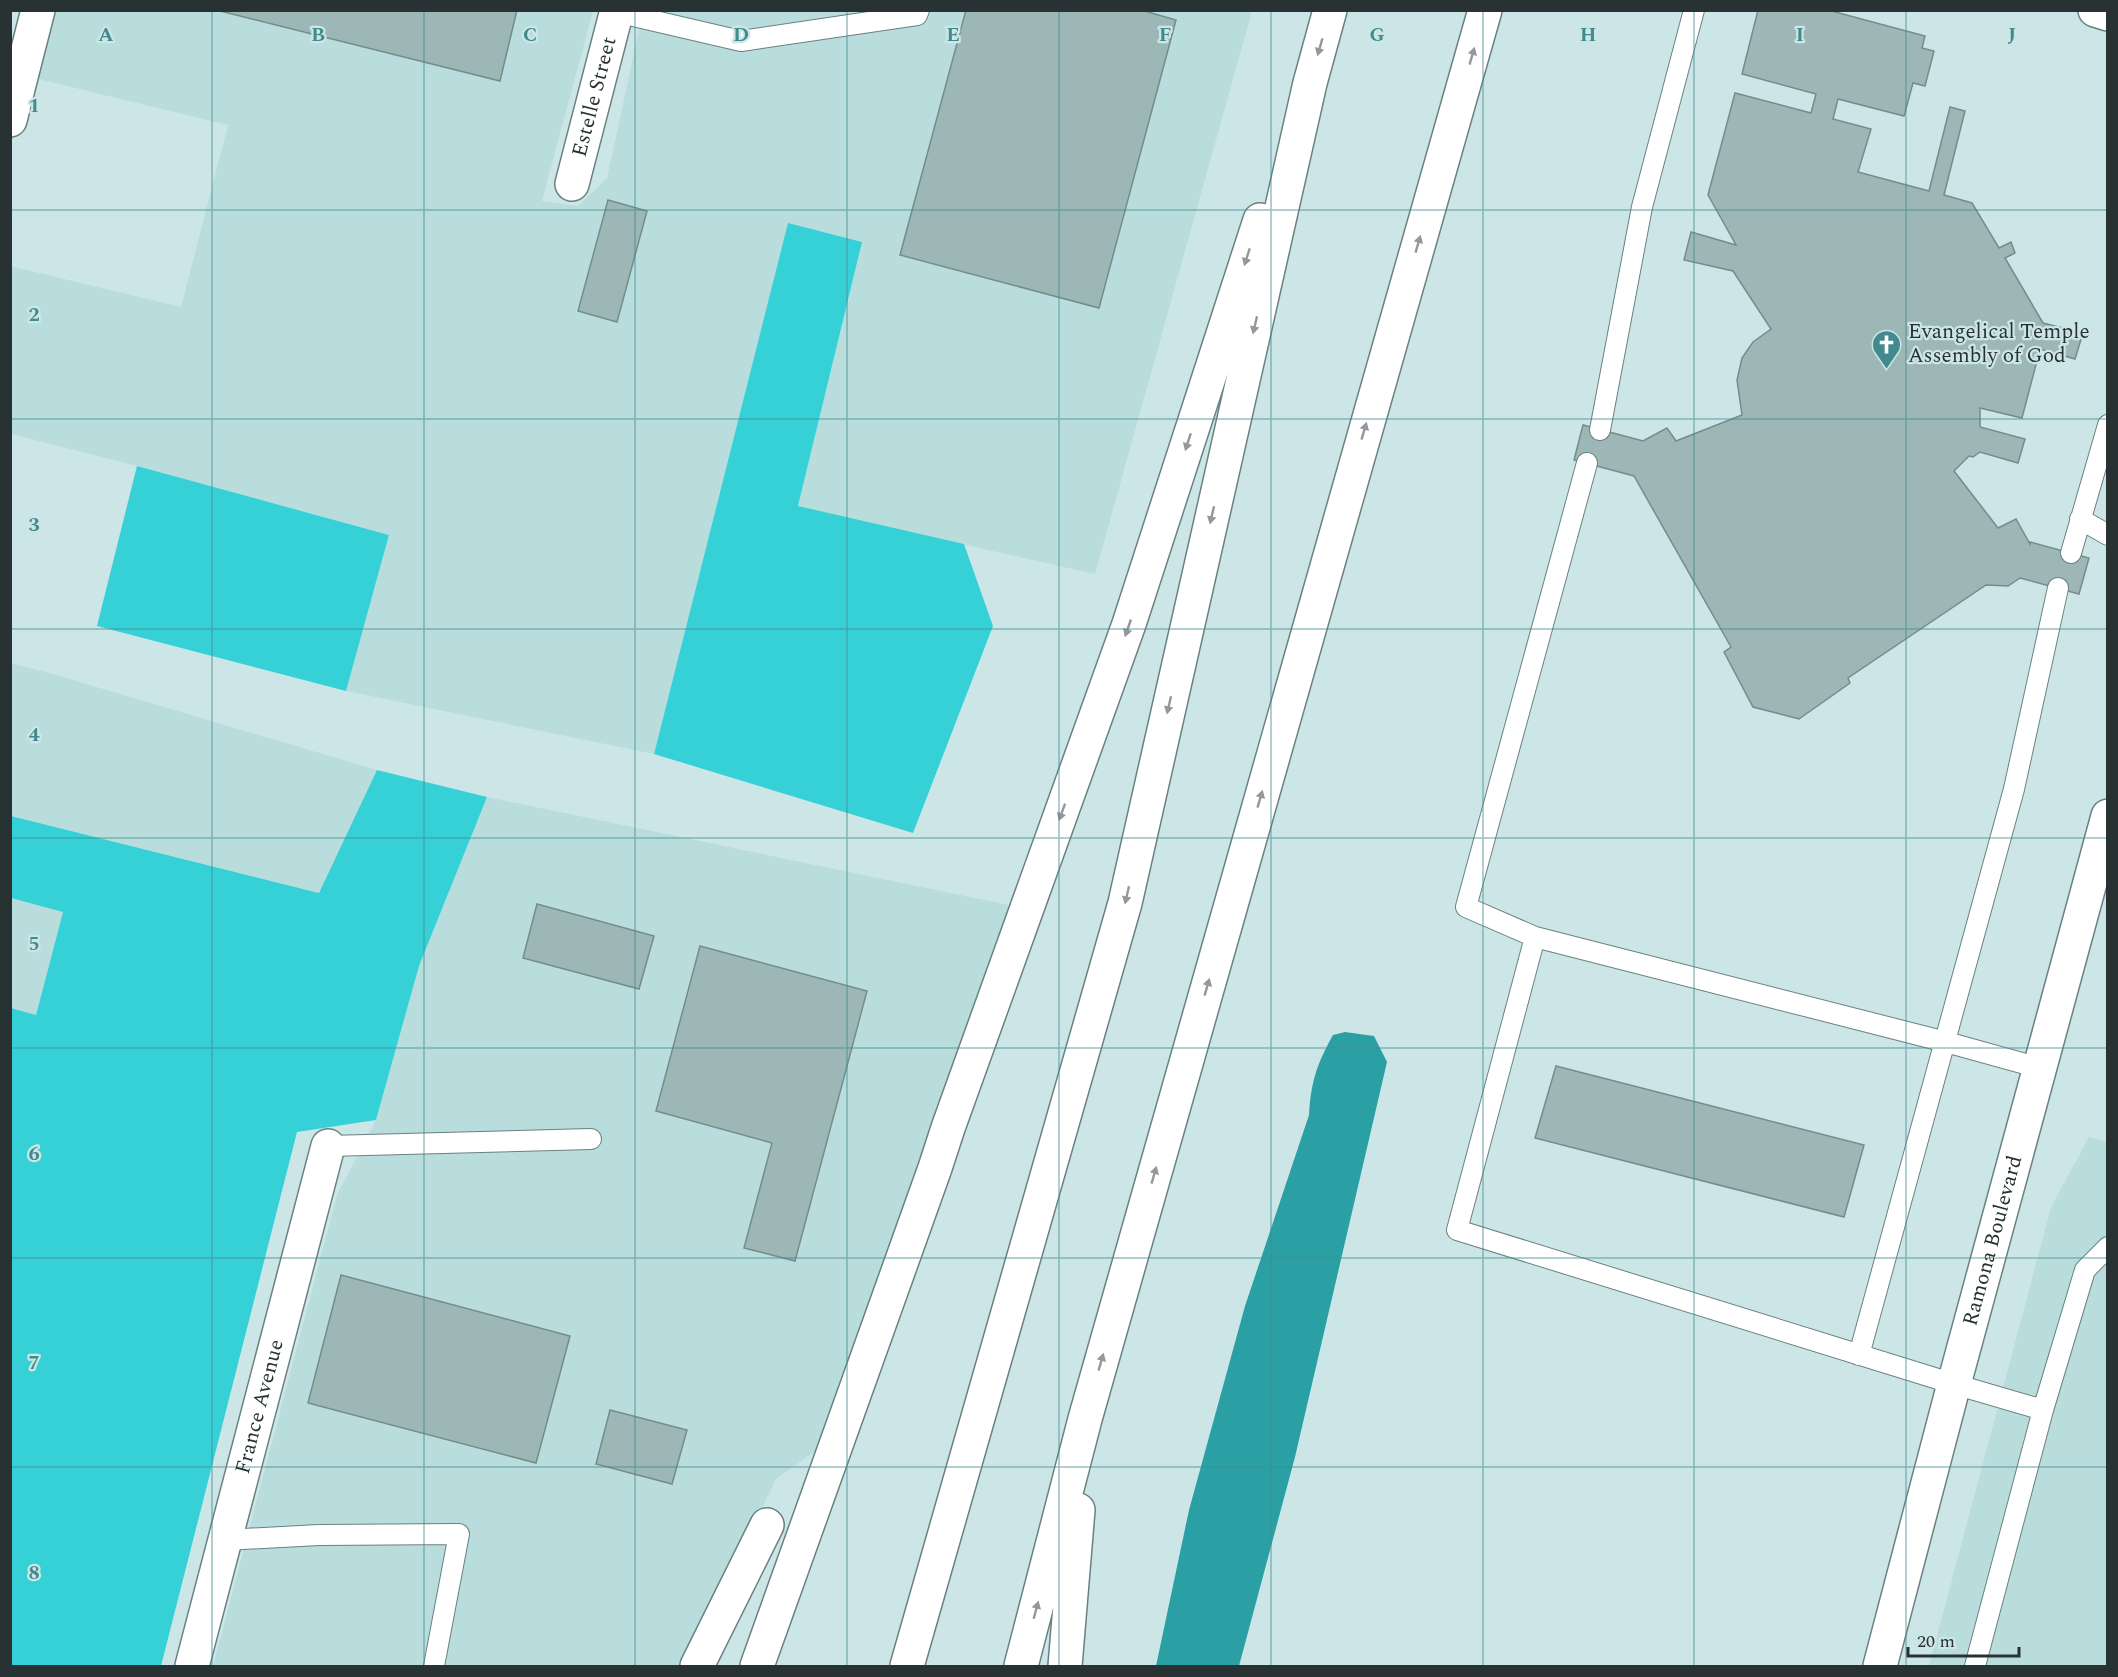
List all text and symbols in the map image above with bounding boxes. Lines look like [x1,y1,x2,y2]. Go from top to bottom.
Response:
text: A [98,20,114,50]
text: B [311,20,325,50]
text: C [523,20,537,50]
text: D [733,20,749,50]
text: E [946,20,960,50]
text: F [1159,20,1171,50]
text: G [1369,20,1385,50]
text: H [1580,20,1596,50]
text: I [1796,20,1804,50]
text: J [2008,20,2016,50]
street label: Estelle Street [564,33,625,160]
one-way arrow [1315,38,1324,56]
one-way arrow [1468,47,1477,65]
text: 1 [28,91,40,121]
one-way arrow [1414,234,1423,252]
one-way arrow [1242,248,1252,266]
text: 2 [28,300,40,330]
one-way arrow [1250,315,1260,334]
place label: Evangelical Temple Assembly of God [1908,316,2090,372]
church icon: Evangelical Temple Assembly of God [1871,328,1903,370]
one-way arrow [1360,422,1370,440]
one-way arrow [1182,433,1192,451]
one-way arrow [1207,506,1217,524]
text: 3 [28,510,40,540]
one-way arrow [1122,619,1132,637]
one-way arrow [1164,696,1174,714]
text: 4 [28,720,40,750]
one-way arrow [1256,790,1265,808]
one-way arrow [1056,803,1066,821]
one-way arrow [1121,886,1131,905]
text: 5 [28,929,40,959]
one-way arrow [1203,978,1212,996]
text: 6 [28,1139,40,1169]
street label: Ramona Boulevard [1954,1152,2031,1330]
one-way arrow [1150,1166,1159,1184]
street label: France Avenue [227,1336,293,1478]
text: 7 [28,1348,40,1378]
one-way arrow [1097,1353,1106,1371]
text: 8 [28,1558,40,1588]
one-way arrow [1031,1601,1041,1619]
scale bar [1908,1620,2019,1658]
text: 20 m [1917,1628,1955,1655]

